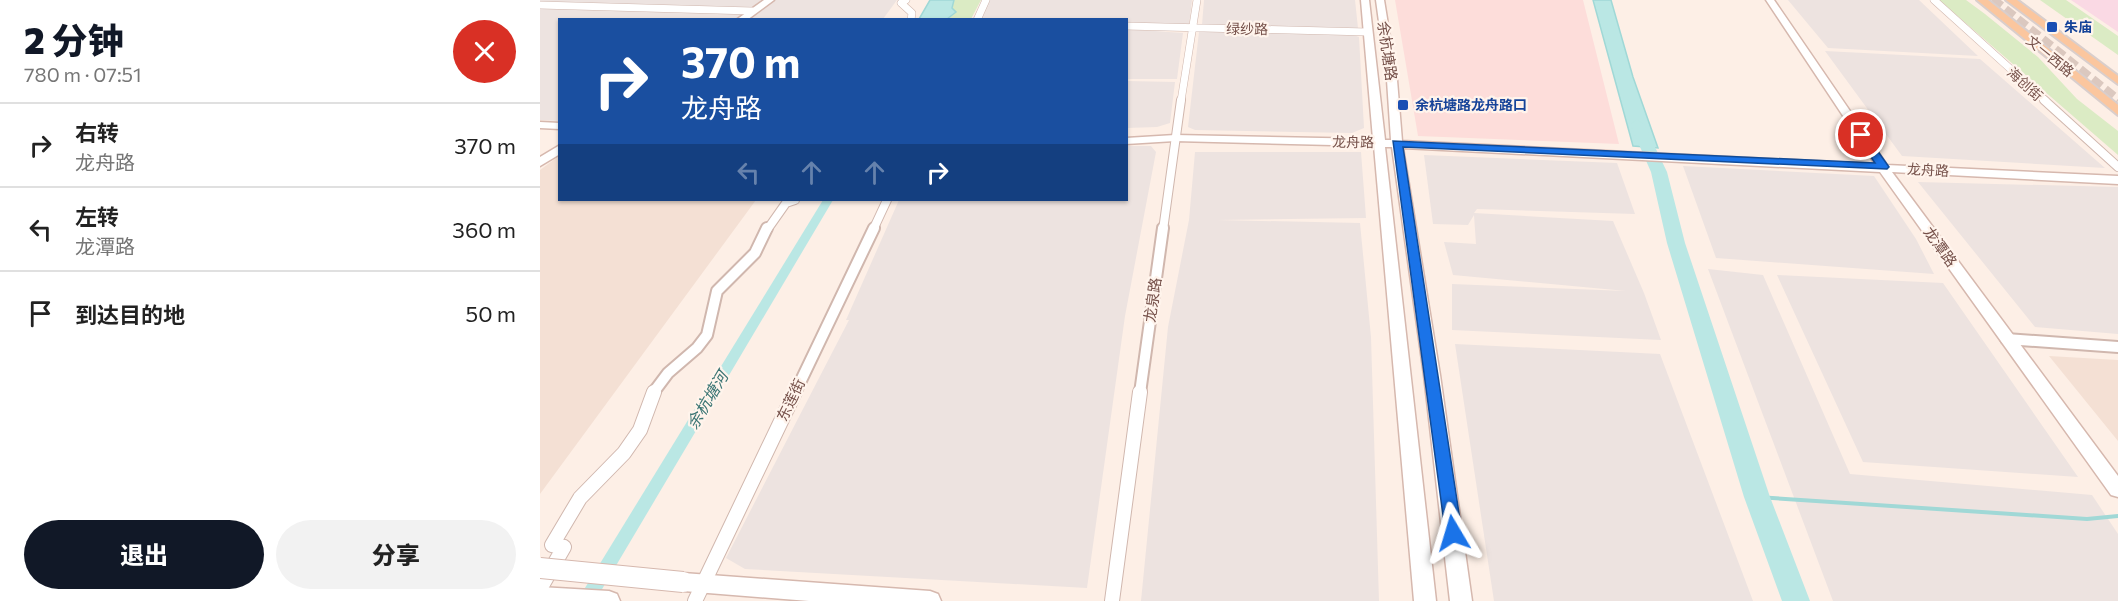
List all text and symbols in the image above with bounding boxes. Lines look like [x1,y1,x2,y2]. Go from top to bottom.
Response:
text: 2 分钟 [24,17,124,61]
place label: 朱庙 [2064,18,2092,35]
button: close [453,20,516,83]
street label: 绿纱路 [1226,20,1268,37]
street label: 余杭塘路 [1375,20,1401,82]
marker: 朱庙 [2045,20,2059,34]
street label: 文一西路 [2023,31,2077,80]
text: 370 m [681,35,800,87]
icon: right [582,42,660,120]
text: 780 m · 07:51 [24,62,142,86]
street label: 海创街 [2004,63,2047,104]
text: 龙舟路 [681,91,762,124]
place label: 余杭塘路龙舟路口 [1415,96,1527,113]
marker: 余杭塘路龙舟路口 [1396,98,1410,112]
pin [1835,109,1886,160]
icon: arrive [1844,118,1877,151]
text: 右转 [75,119,119,146]
icon: right [24,129,57,162]
text: 370 m [454,132,516,159]
street label: 龙舟路 [1332,133,1374,150]
text: 龙舟路 [75,150,135,174]
icon: left [732,156,765,189]
icon: ahead [795,156,828,189]
icon: ahead [858,156,891,189]
icon: right [921,156,954,189]
street label: 龙舟路 [1907,160,1949,179]
text: 左转 [75,203,119,230]
icon: left [24,213,57,246]
text: 360 m [452,216,516,243]
street label: 龙潭路 [1920,223,1961,270]
text: 龙潭路 [75,234,135,258]
street label: 龙泉路 [1140,276,1164,323]
icon: arrive [24,297,57,330]
text: 50 m [466,300,516,327]
text: 到达目的地 [75,301,185,328]
water label: 余杭塘河 [682,365,733,432]
street label: 东莲街 [772,375,808,424]
position arrow [1421,501,1485,565]
button: 退出 [24,520,264,589]
button: 分享 [276,520,516,589]

